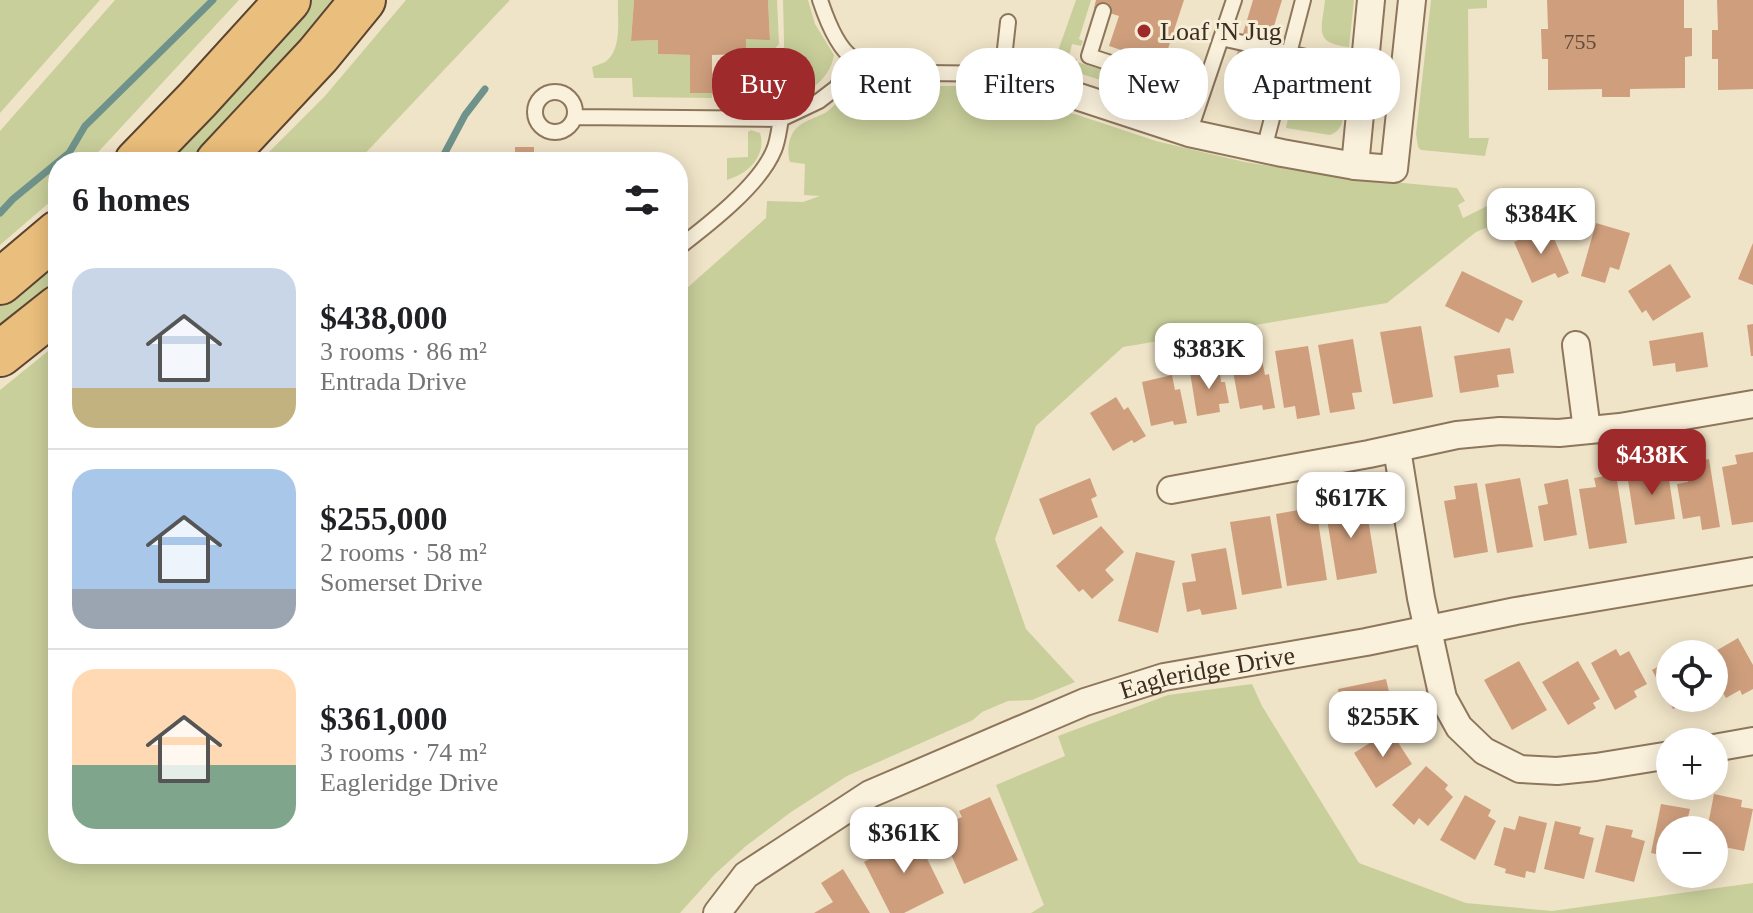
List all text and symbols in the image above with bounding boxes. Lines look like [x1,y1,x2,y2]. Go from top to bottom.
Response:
place label: Loaf 'N Jug [1160,17,1282,46]
marker: Loaf 'N Jug [1135,22,1153,40]
house number: 755 [1564,29,1597,54]
chip: Buy [712,48,815,120]
chip: Rent [831,48,940,120]
chip: Filters [956,48,1083,120]
chip: New [1099,48,1208,120]
chip: Apartment [1224,48,1400,120]
icon: filters [620,178,664,222]
text: 6 homes [72,181,190,218]
pin: $384K [1485,188,1597,256]
text: $384K [1505,199,1577,228]
text: $438,000 [320,299,448,336]
icon: home [136,300,232,396]
pin: $383K [1153,323,1265,391]
text: $383K [1173,334,1245,363]
text: 3 rooms · 86 m² [320,337,487,366]
text: Entrada Drive [320,367,467,396]
pin: $438K [1596,429,1708,497]
text: $438K [1616,440,1688,469]
pin: $617K [1295,472,1407,540]
text: $617K [1315,483,1387,512]
text: $255,000 [320,500,448,537]
icon: home [136,501,232,597]
text: 2 rooms · 58 m² [320,538,487,567]
text: Somerset Drive [320,568,482,597]
street label: Eagleridge Drive [1116,640,1297,705]
map controls [1656,640,1728,888]
button: locate [1656,640,1728,712]
pin: $255K [1327,691,1439,759]
text: $361,000 [320,700,448,737]
icon: home [136,701,232,797]
text: $255K [1347,702,1419,731]
button: + [1656,728,1728,800]
text: 3 rooms · 74 m² [320,738,487,767]
text: Eagleridge Drive [320,768,498,797]
pin: $361K [848,807,960,875]
button: − [1656,816,1728,888]
text: $361K [868,818,940,847]

